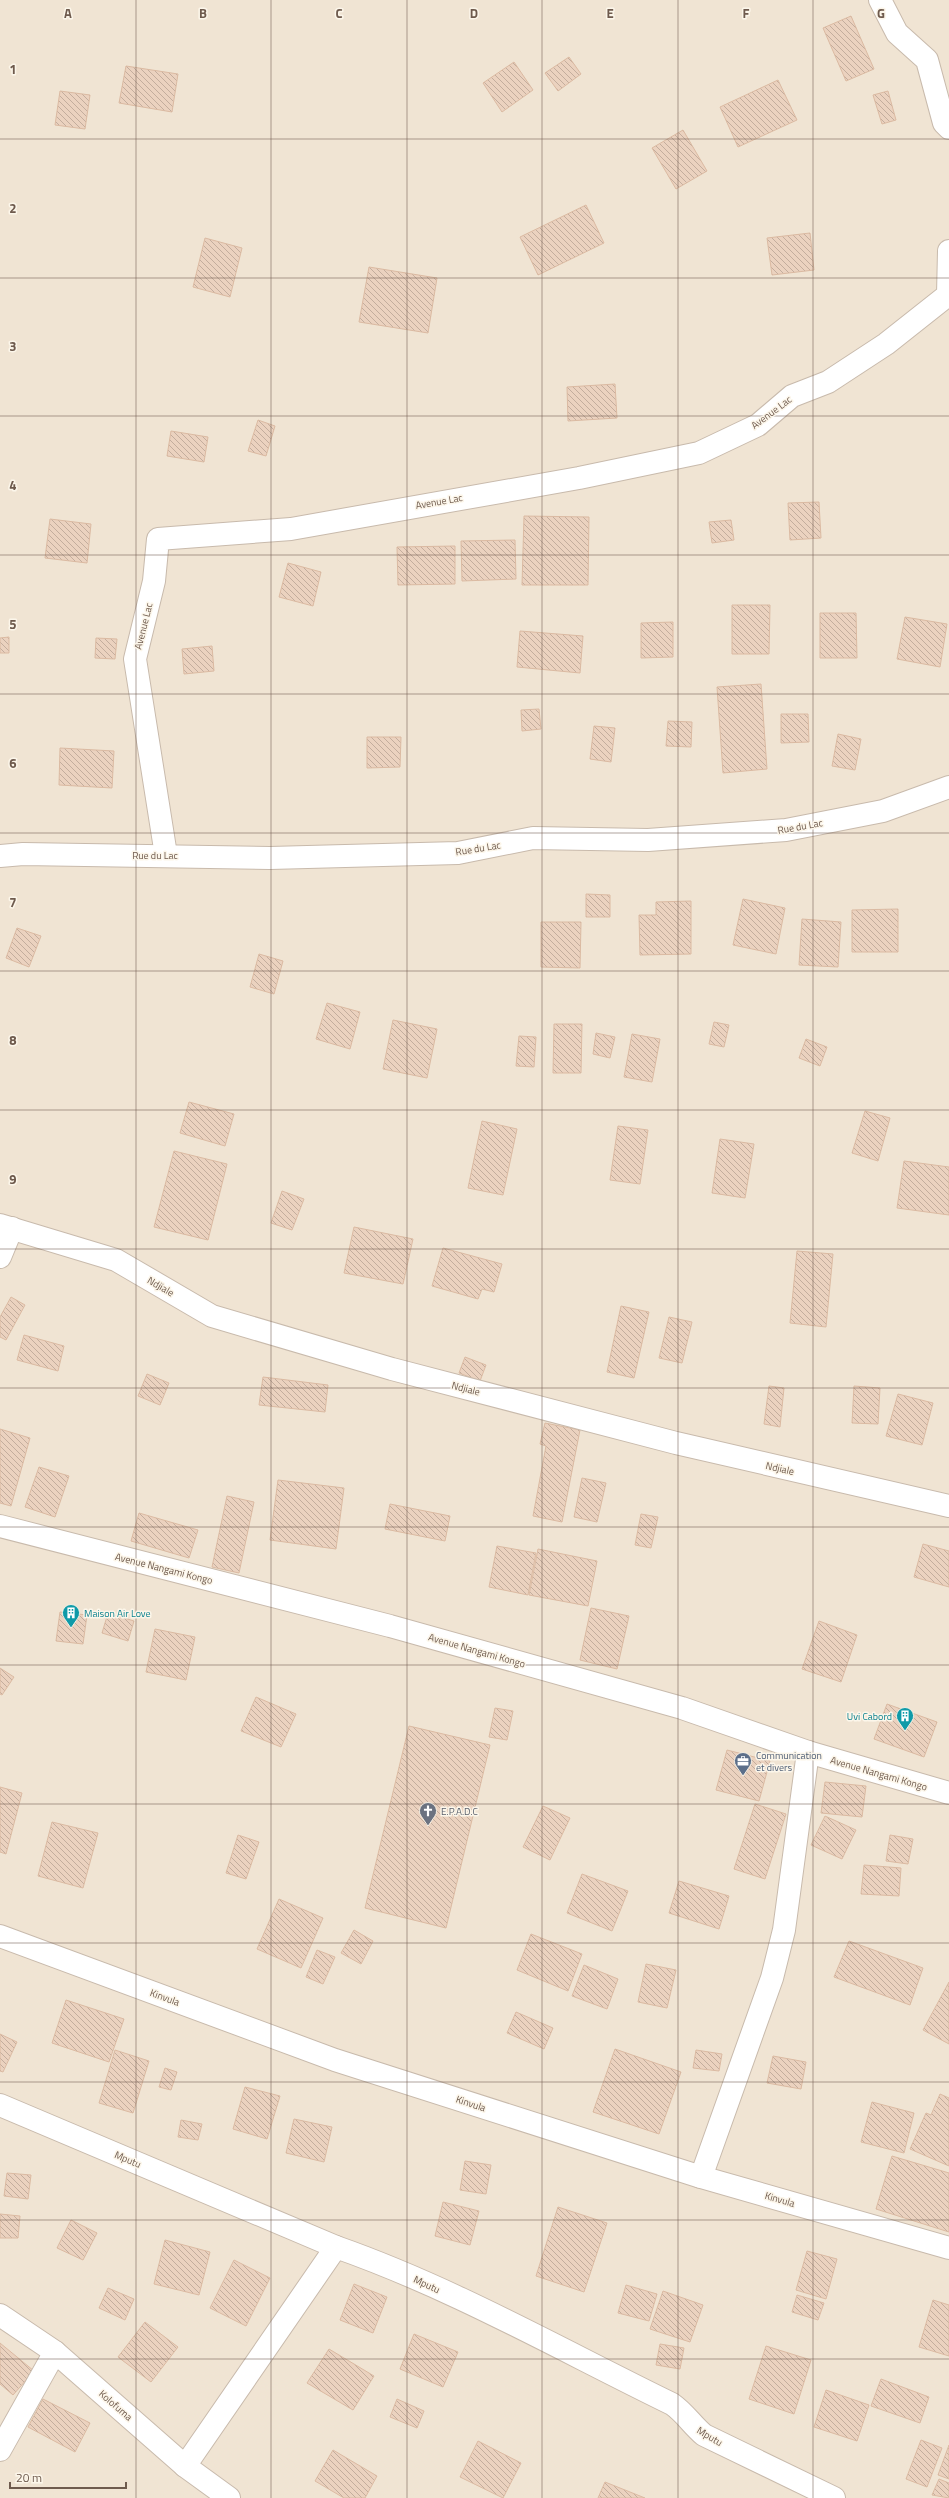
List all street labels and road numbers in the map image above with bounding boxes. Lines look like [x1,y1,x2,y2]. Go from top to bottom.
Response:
street label: Avenue Lac [748,392,795,433]
street label: Avenue Lac [414,490,464,513]
street label: Avenue Lac [130,601,157,651]
street label: Rue du Lac [776,815,824,838]
street label: Rue du Lac [454,838,502,859]
street label: Rue du Lac [132,848,178,863]
street label: Ndjiale [145,1273,177,1300]
street label: Ndjiale [450,1378,482,1399]
street label: Ndjiale [764,1458,796,1479]
street label: Avenue Nangami Kongo [113,1549,214,1588]
street label: Avenue Nangami Kongo [427,1629,527,1671]
street label: Avenue Nangami Kongo [829,1752,929,1794]
street label: Kinvula [148,1985,182,2010]
street label: Kinvula [454,2092,488,2115]
street label: Mputu [112,2147,144,2172]
street label: Kinvula [763,2188,797,2211]
street label: Mputu [411,2272,443,2297]
street label: Kolofuma [96,2386,136,2424]
street label: Mputu [694,2423,726,2450]

